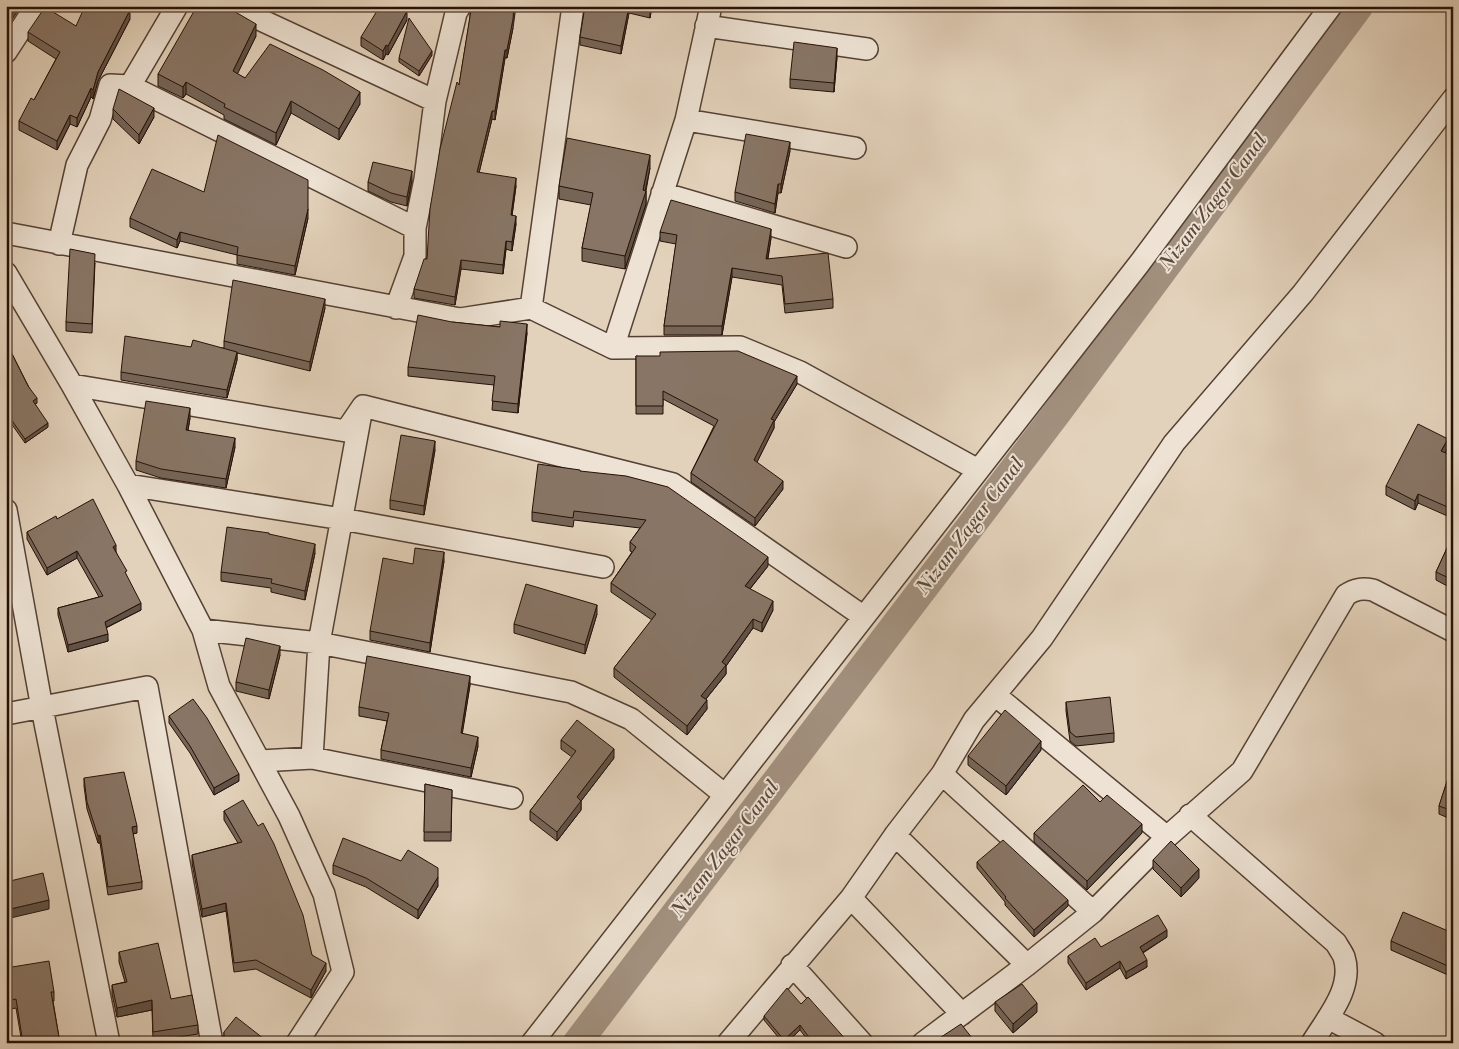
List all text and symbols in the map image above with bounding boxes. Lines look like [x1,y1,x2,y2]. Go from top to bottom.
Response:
water label: Nizam Zagar Canal [1153,129,1272,276]
water label: Nizam Zagar Canal [910,453,1029,600]
water label: Nizam Zagar Canal [665,776,784,923]

